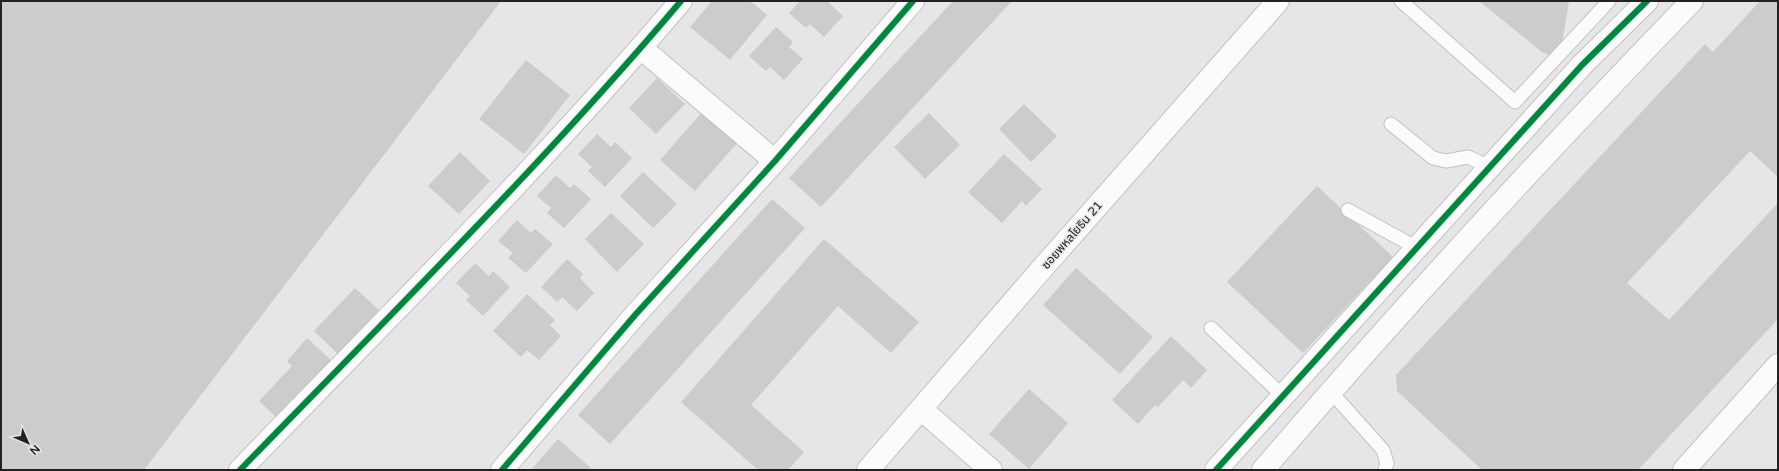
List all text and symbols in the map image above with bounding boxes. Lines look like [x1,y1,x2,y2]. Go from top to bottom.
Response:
street label: ซอยพหลโยธิน 21 [1039,198,1105,272]
north arrow [8,423,48,463]
text: N [27,442,42,457]

